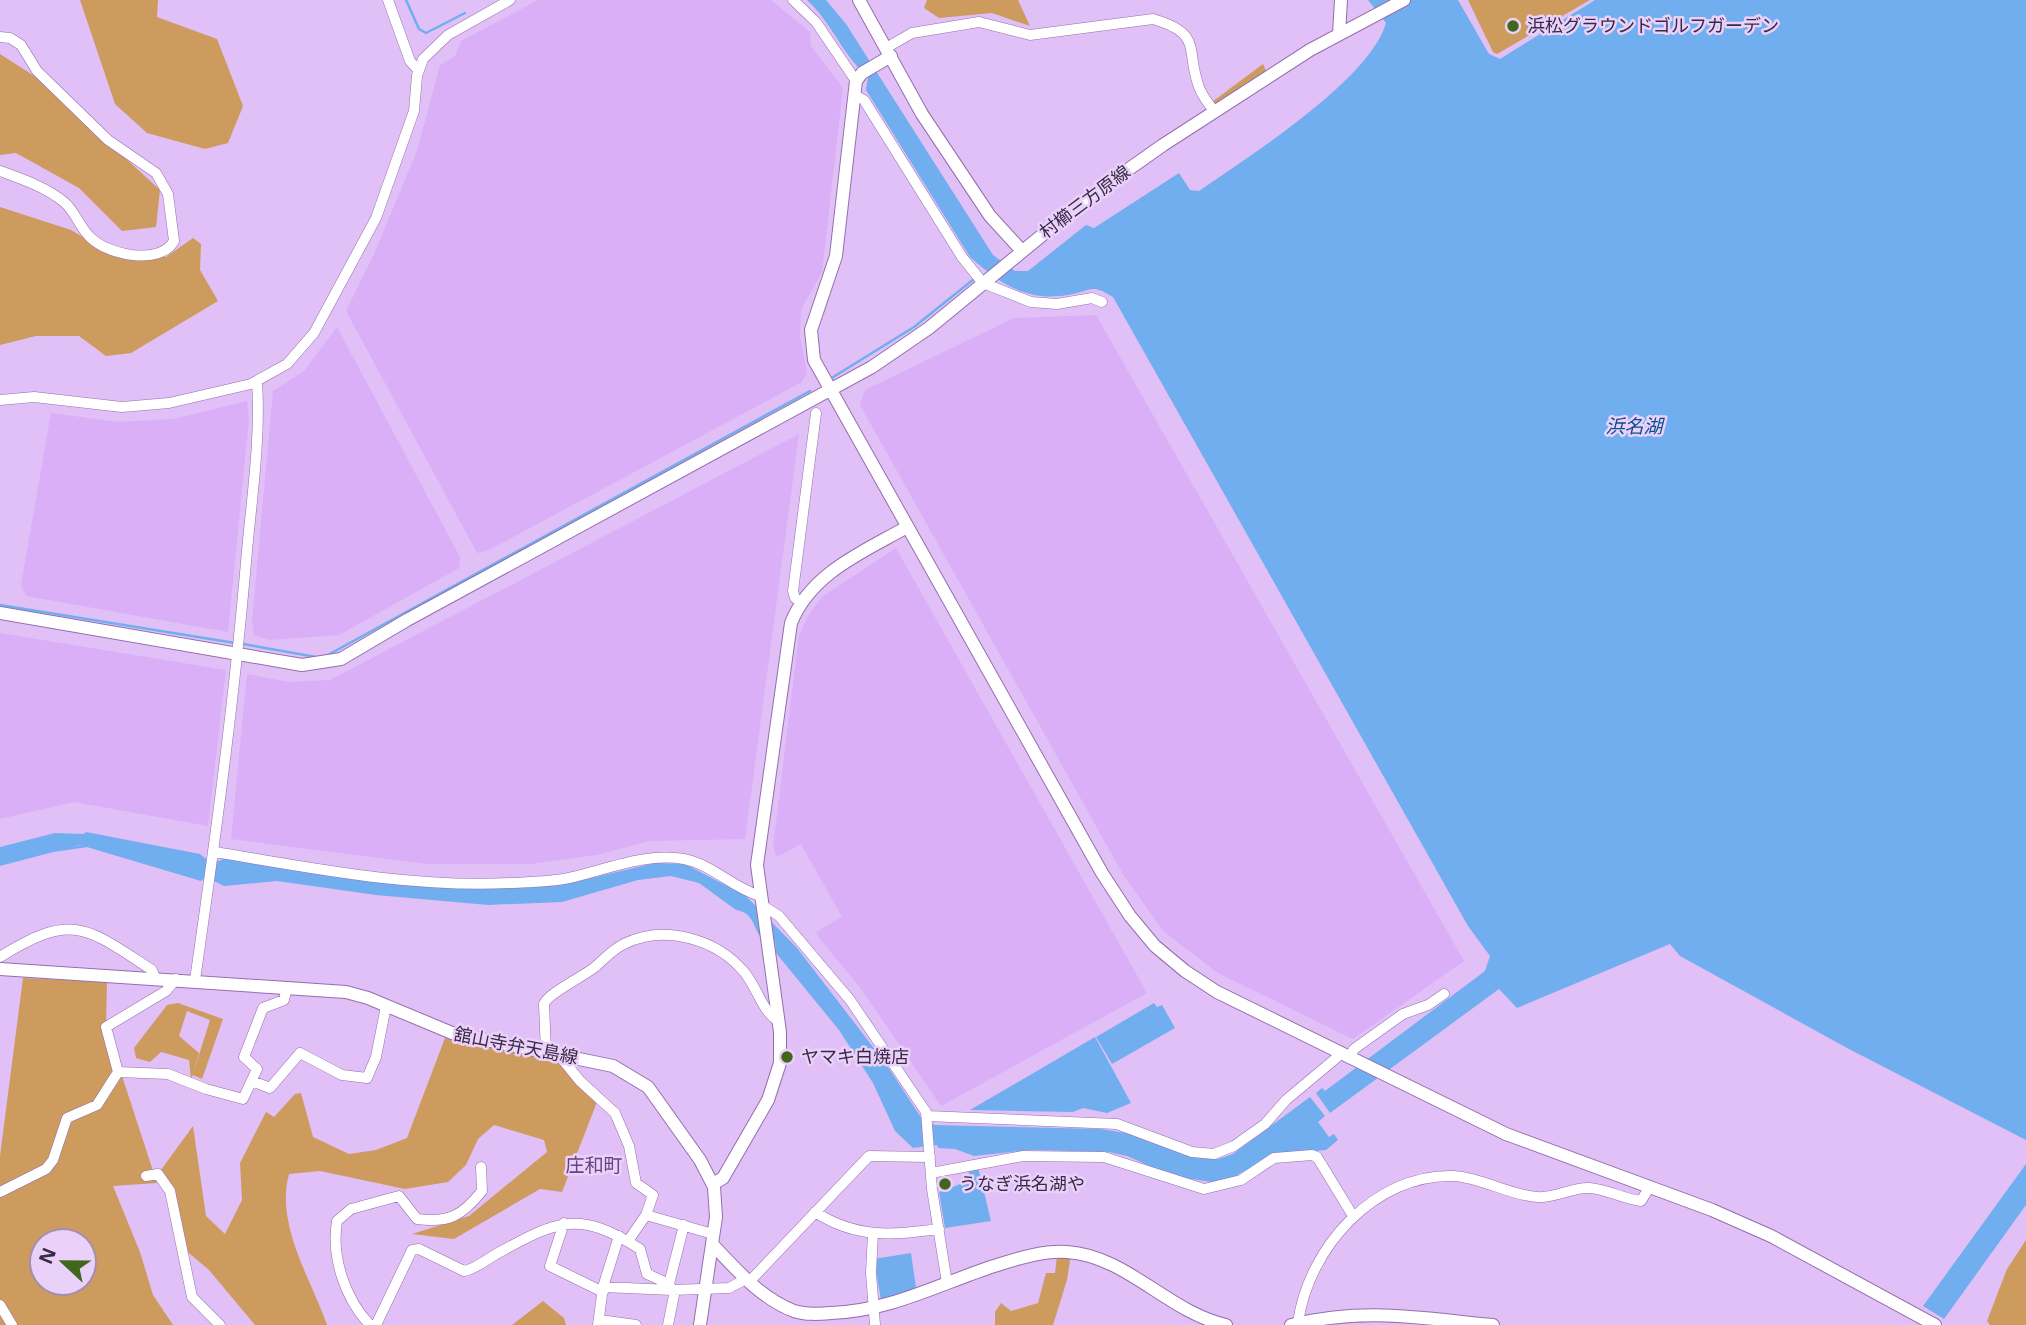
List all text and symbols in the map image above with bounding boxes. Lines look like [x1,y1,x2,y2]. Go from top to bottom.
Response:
place label: 浜松グラウンドゴルフガーデン [1527,13,1779,37]
marker: 浜松グラウンドゴルフガーデン [1505,18,1521,34]
street label: 村櫛三方原線 [1034,159,1135,243]
water label: 浜名湖 [1605,413,1665,439]
street label: 舘山寺弁天島線 [452,1021,580,1069]
place label: ヤマキ白焼店 [801,1044,909,1068]
marker: ヤマキ白焼店 [779,1049,795,1065]
district label: 庄和町 [565,1152,623,1178]
place label: うなぎ浜名湖や [959,1171,1085,1195]
marker: うなぎ浜名湖や [937,1176,953,1192]
north arrow [28,1227,98,1297]
text: N [32,1244,62,1268]

